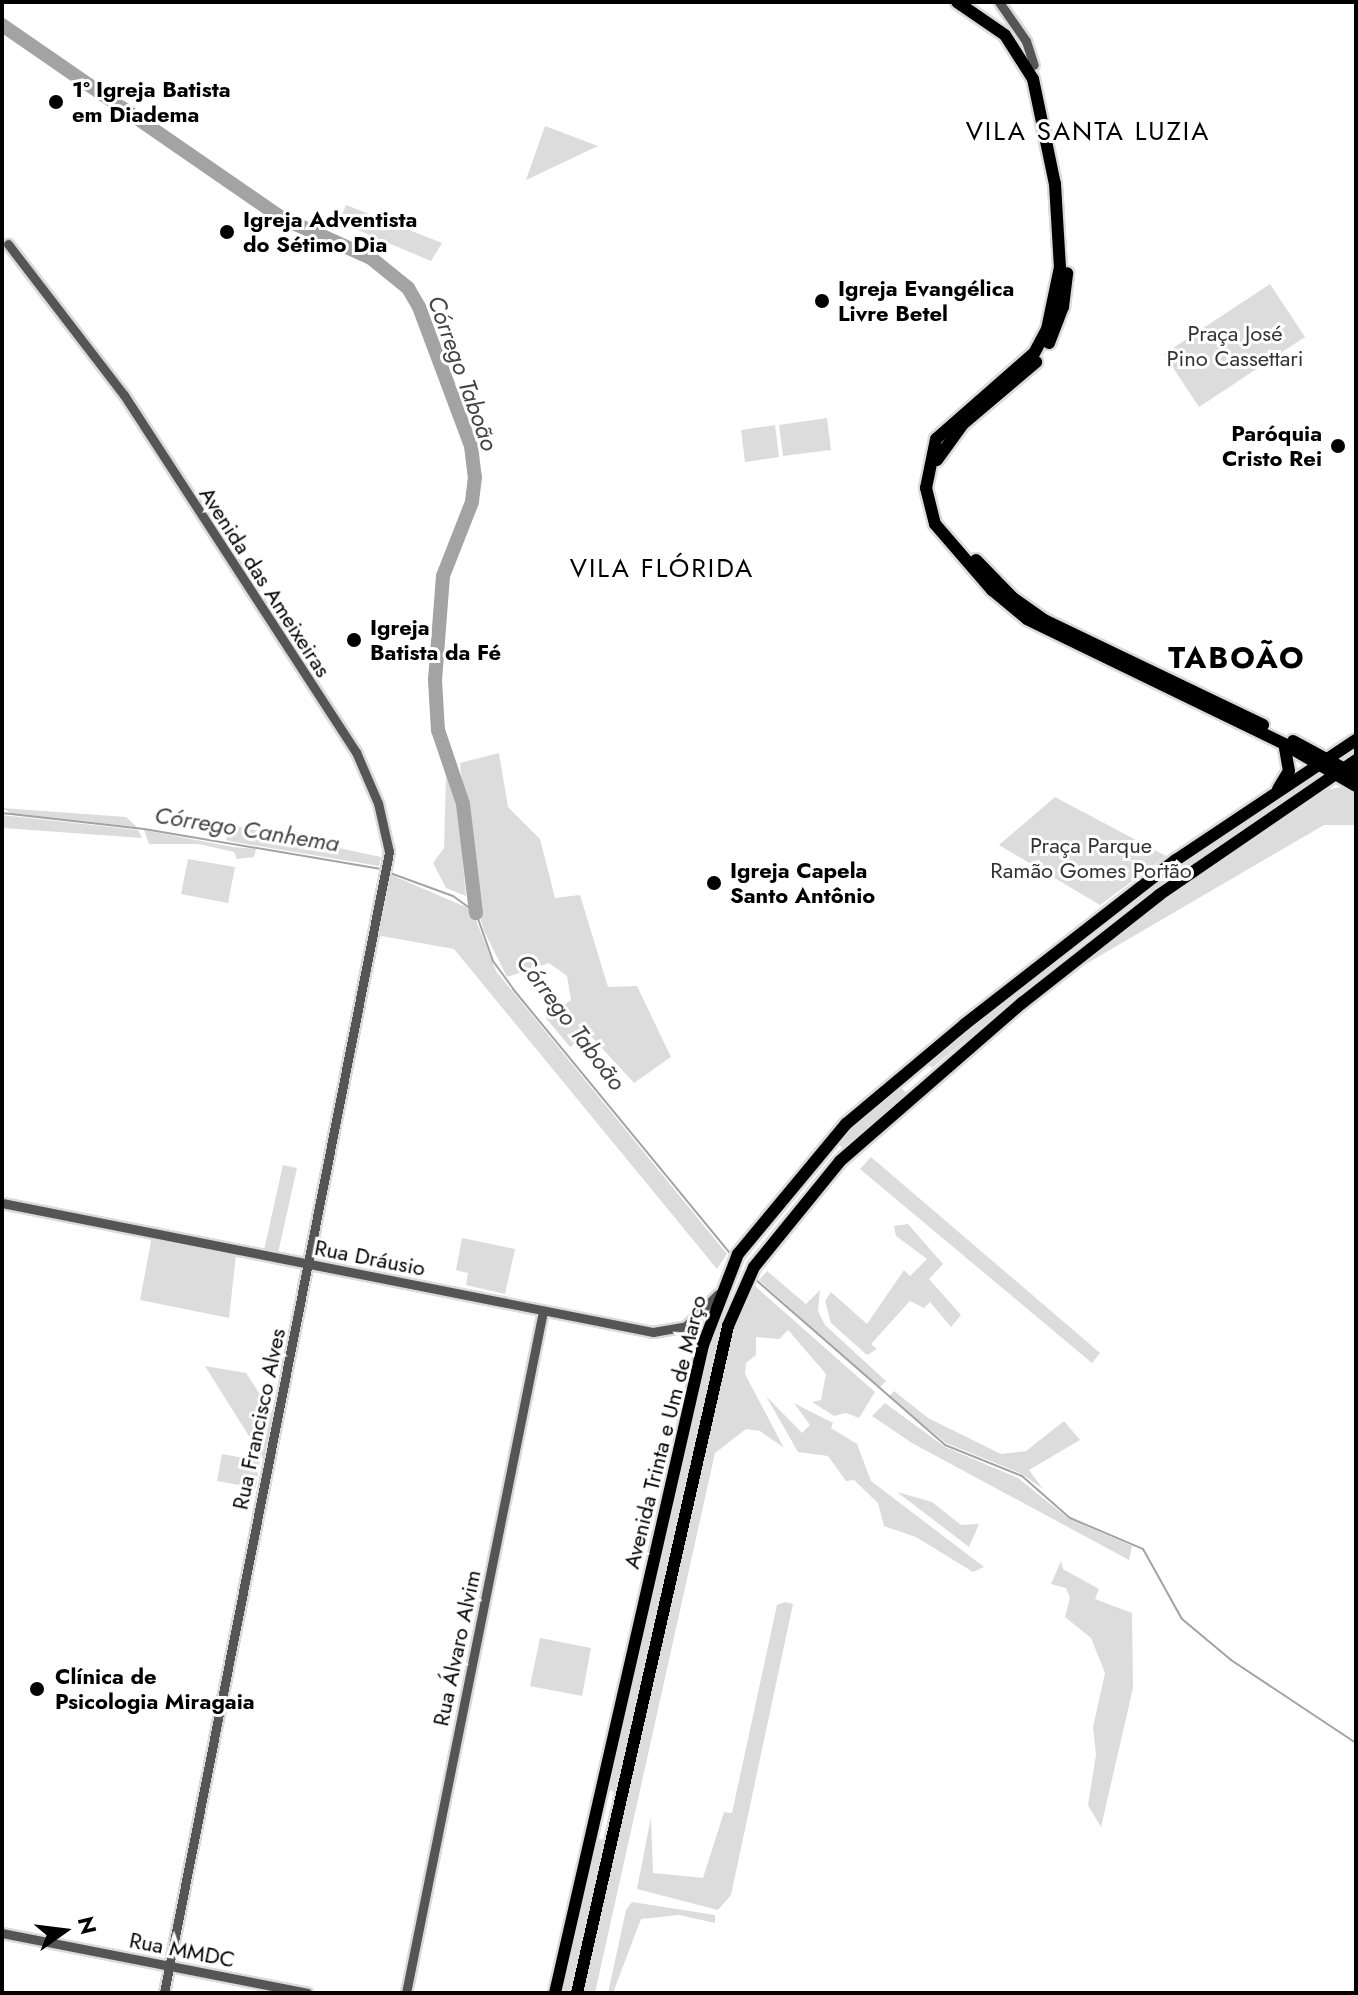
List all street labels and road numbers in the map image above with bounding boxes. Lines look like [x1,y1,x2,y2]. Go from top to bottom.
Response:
street label: Avenida das Ameixeiras [194,482,336,682]
street label: Rua Dráusio [312,1234,428,1282]
street label: Avenida Trinta e Um de Março [618,1293,712,1571]
street label: Rua Francisco Alves [227,1326,291,1512]
street label: Rua Álvaro Alvim [428,1568,486,1728]
street label: Rua MMDC [127,1927,237,1973]

